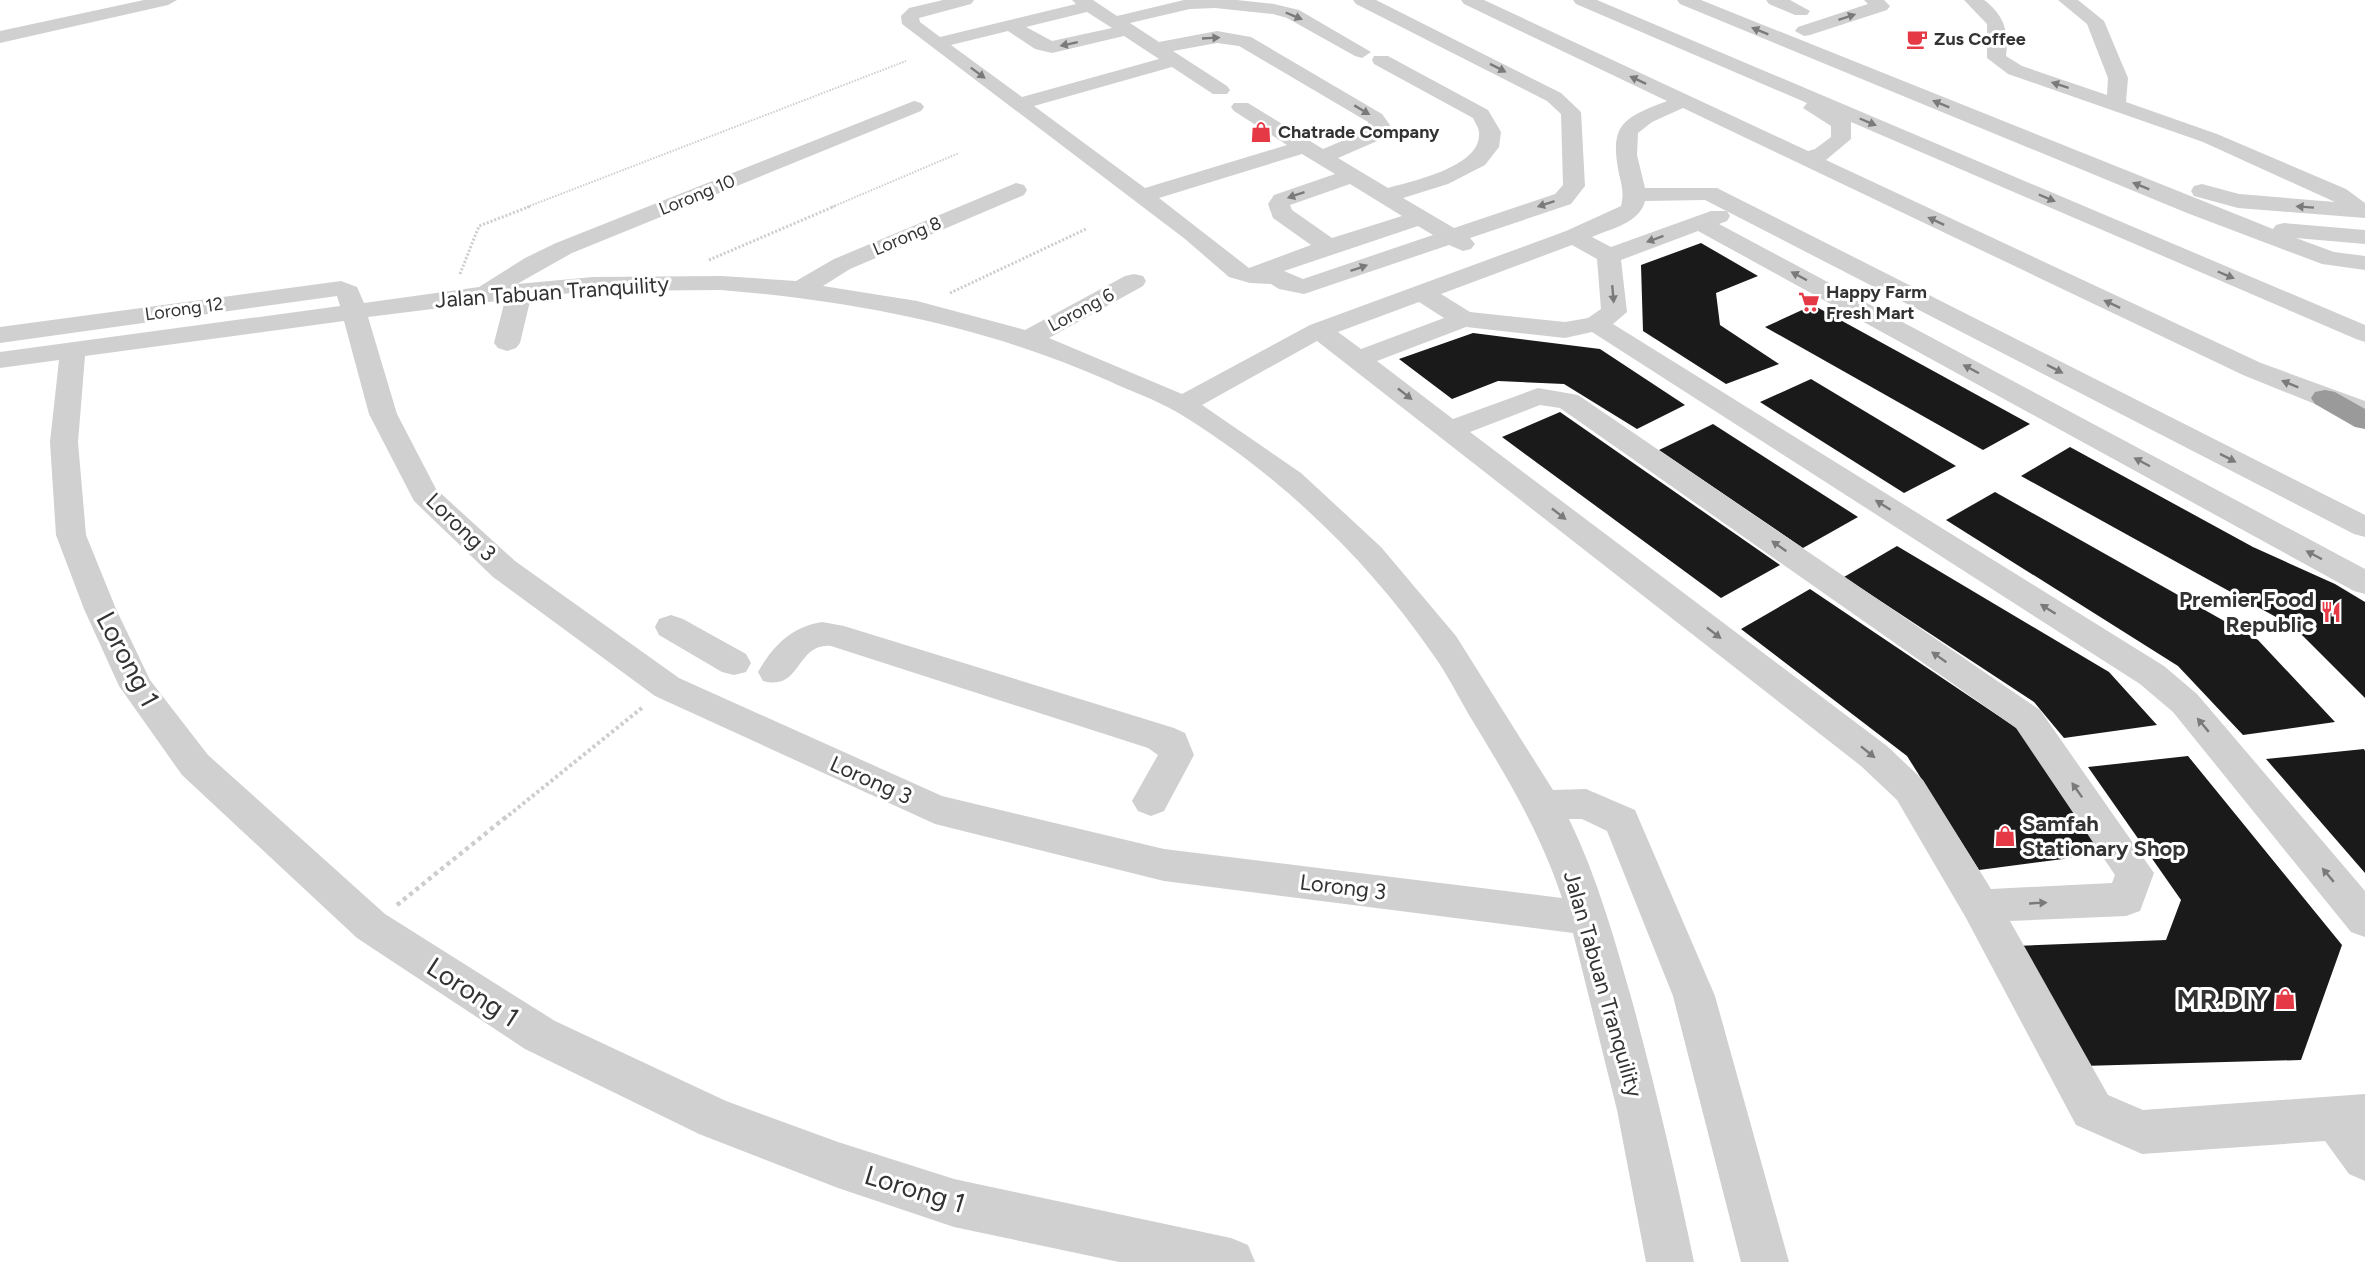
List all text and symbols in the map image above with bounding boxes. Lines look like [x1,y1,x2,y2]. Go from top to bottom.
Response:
one-way arrow [1838,11,1856,21]
one-way arrow [1285,12,1303,21]
one-way arrow [1751,26,1769,36]
cafe icon: Zus Coffee [1905,27,1929,51]
place label: Zus Coffee [1934,28,2026,50]
one-way arrow [1201,33,1220,43]
one-way arrow [1059,40,1078,49]
one-way arrow [1490,63,1507,73]
one-way arrow [970,67,985,79]
one-way arrow [1629,75,1646,84]
one-way arrow [2051,80,2069,89]
one-way arrow [1932,99,1950,108]
one-way arrow [1354,105,1371,115]
one-way arrow [1859,117,1876,126]
shop icon: Chatrade Company [1249,120,1273,144]
place label: Chatrade Company [1278,121,1440,143]
street label: Lorong 10 [656,170,738,220]
one-way arrow [2132,180,2150,190]
one-way arrow [1287,190,1305,200]
one-way arrow [2038,194,2056,203]
one-way arrow [1537,200,1555,209]
one-way arrow [2296,202,2315,211]
street label: Lorong 8 [869,212,945,260]
one-way arrow [1927,217,1944,226]
one-way arrow [1646,235,1664,245]
one-way arrow [1350,262,1368,272]
street label: Jalan Tabuan Tranquility [434,270,670,314]
one-way arrow [2218,270,2236,280]
one-way arrow [1791,271,1808,281]
place label: Happy Farm Fresh Mart [1826,281,1927,324]
street label: Lorong 6 [1044,283,1118,337]
one-way arrow [1608,285,1618,304]
supermarket icon: Happy Farm Fresh Mart [1797,290,1821,314]
street label: Lorong 12 [143,293,225,325]
one-way arrow [2104,299,2121,308]
one-way arrow [1962,364,1979,374]
one-way arrow [2046,364,2063,374]
one-way arrow [2281,379,2299,388]
one-way arrow [1397,388,1413,401]
one-way arrow [2220,453,2237,462]
one-way arrow [2133,457,2150,467]
street label: Lorong 3 [420,487,502,567]
one-way arrow [1875,500,1891,511]
one-way arrow [1552,507,1567,519]
one-way arrow [1771,540,1787,552]
one-way arrow [2305,550,2322,560]
place label: Premier Food Republic [2179,586,2314,638]
restaurant icon: Premier Food Republic [2319,600,2343,624]
one-way arrow [2040,604,2056,615]
street label: Lorong 1 [89,606,167,712]
one-way arrow [1706,626,1721,638]
one-way arrow [1931,652,1947,663]
one-way arrow [2197,718,2210,733]
one-way arrow [1860,745,1876,758]
street label: Lorong 3 [826,750,916,810]
one-way arrow [2071,783,2083,799]
place label: Samfah Stationary Shop [2022,810,2185,862]
shop icon: Samfah Stationary Shop [1993,824,2017,848]
one-way arrow [2321,867,2334,883]
street label: Lorong 3 [1298,868,1388,906]
street label: Jalan Tabuan Tranquility [1558,868,1648,1101]
one-way arrow [2029,899,2048,908]
street label: Lorong 1 [421,950,525,1034]
place label: MR.DIY [2177,983,2269,1016]
shop icon: MR.DIY [2273,987,2297,1011]
street label: Lorong 1 [861,1158,969,1220]

